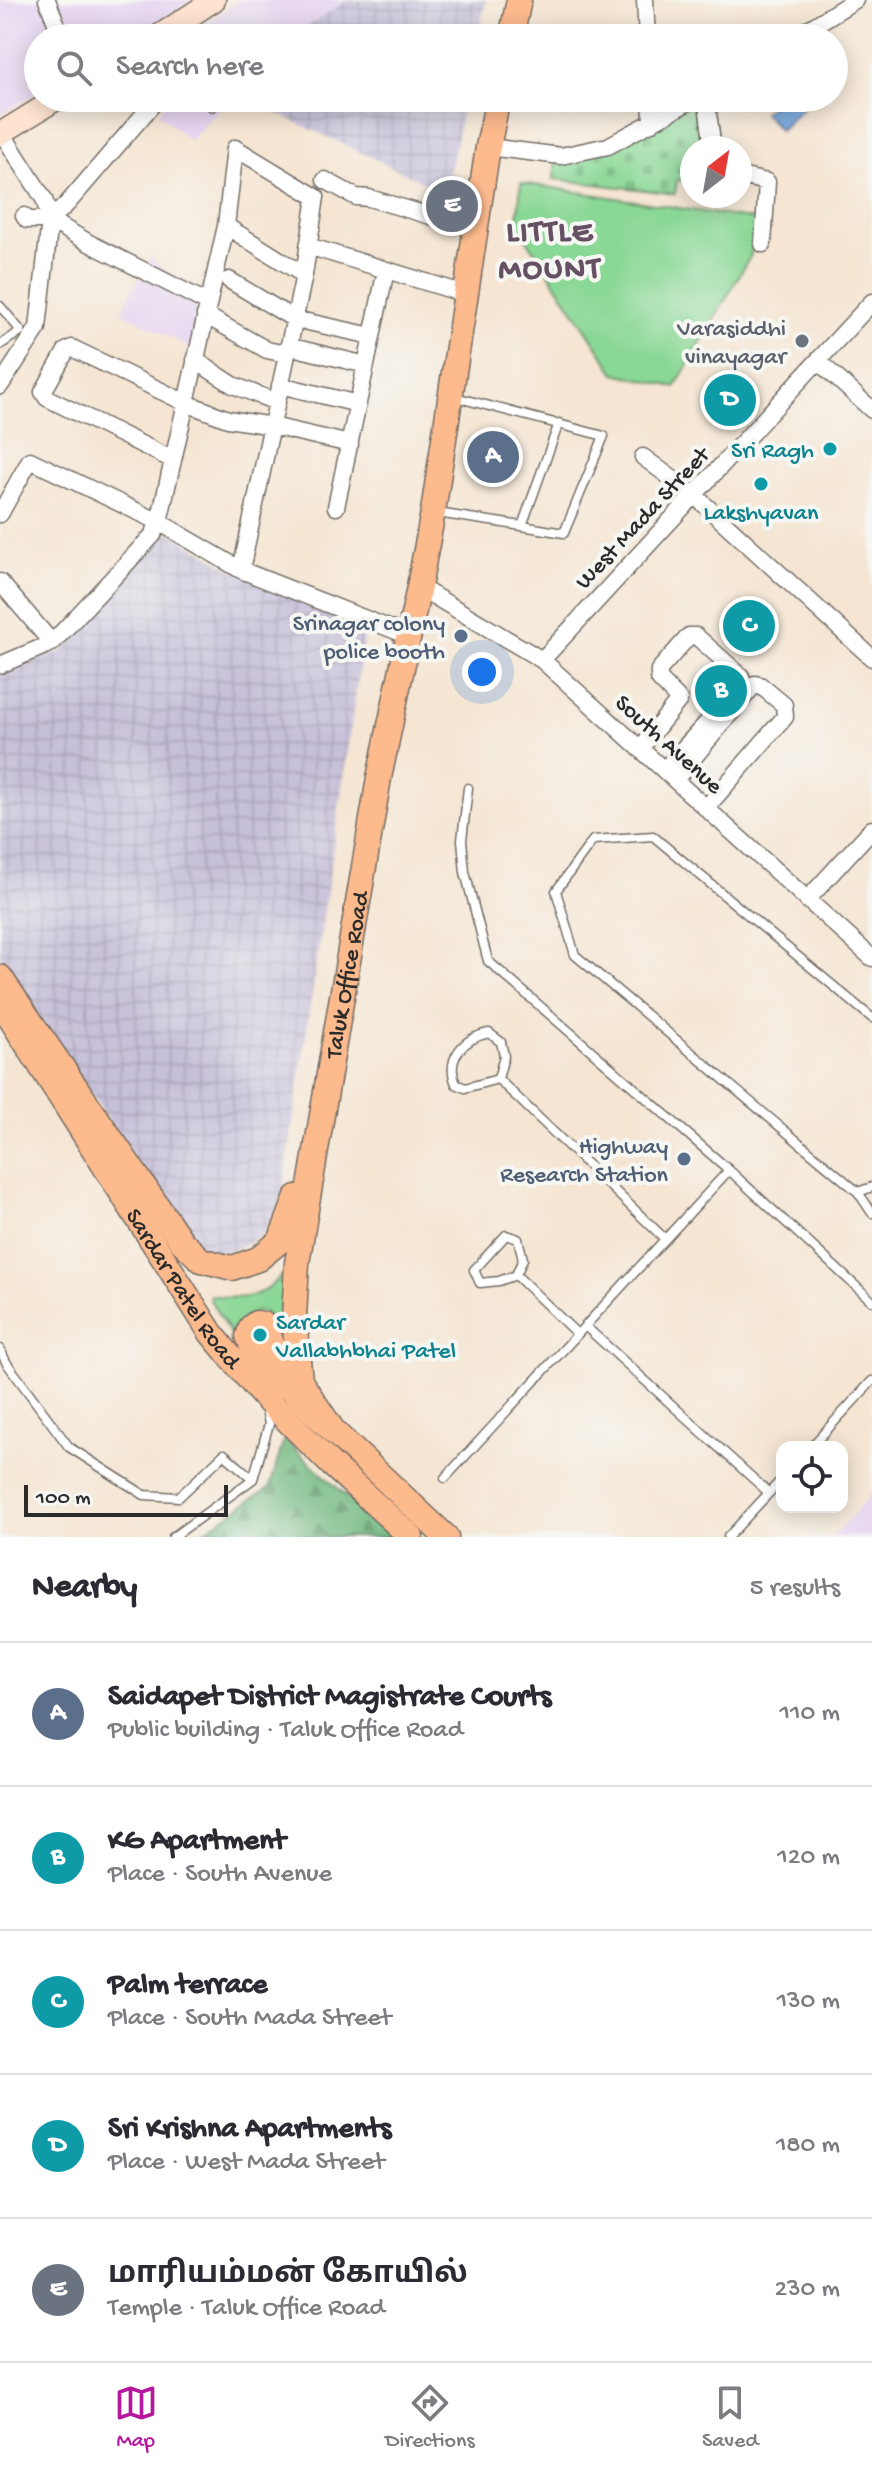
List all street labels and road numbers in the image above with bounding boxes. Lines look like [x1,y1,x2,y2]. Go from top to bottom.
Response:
street label: West Mada Street [570,441,718,597]
street label: South Avenue [608,690,728,802]
street label: Taluk Office Road [321,888,378,1063]
street label: Sardar Patel Road [117,1204,247,1377]

